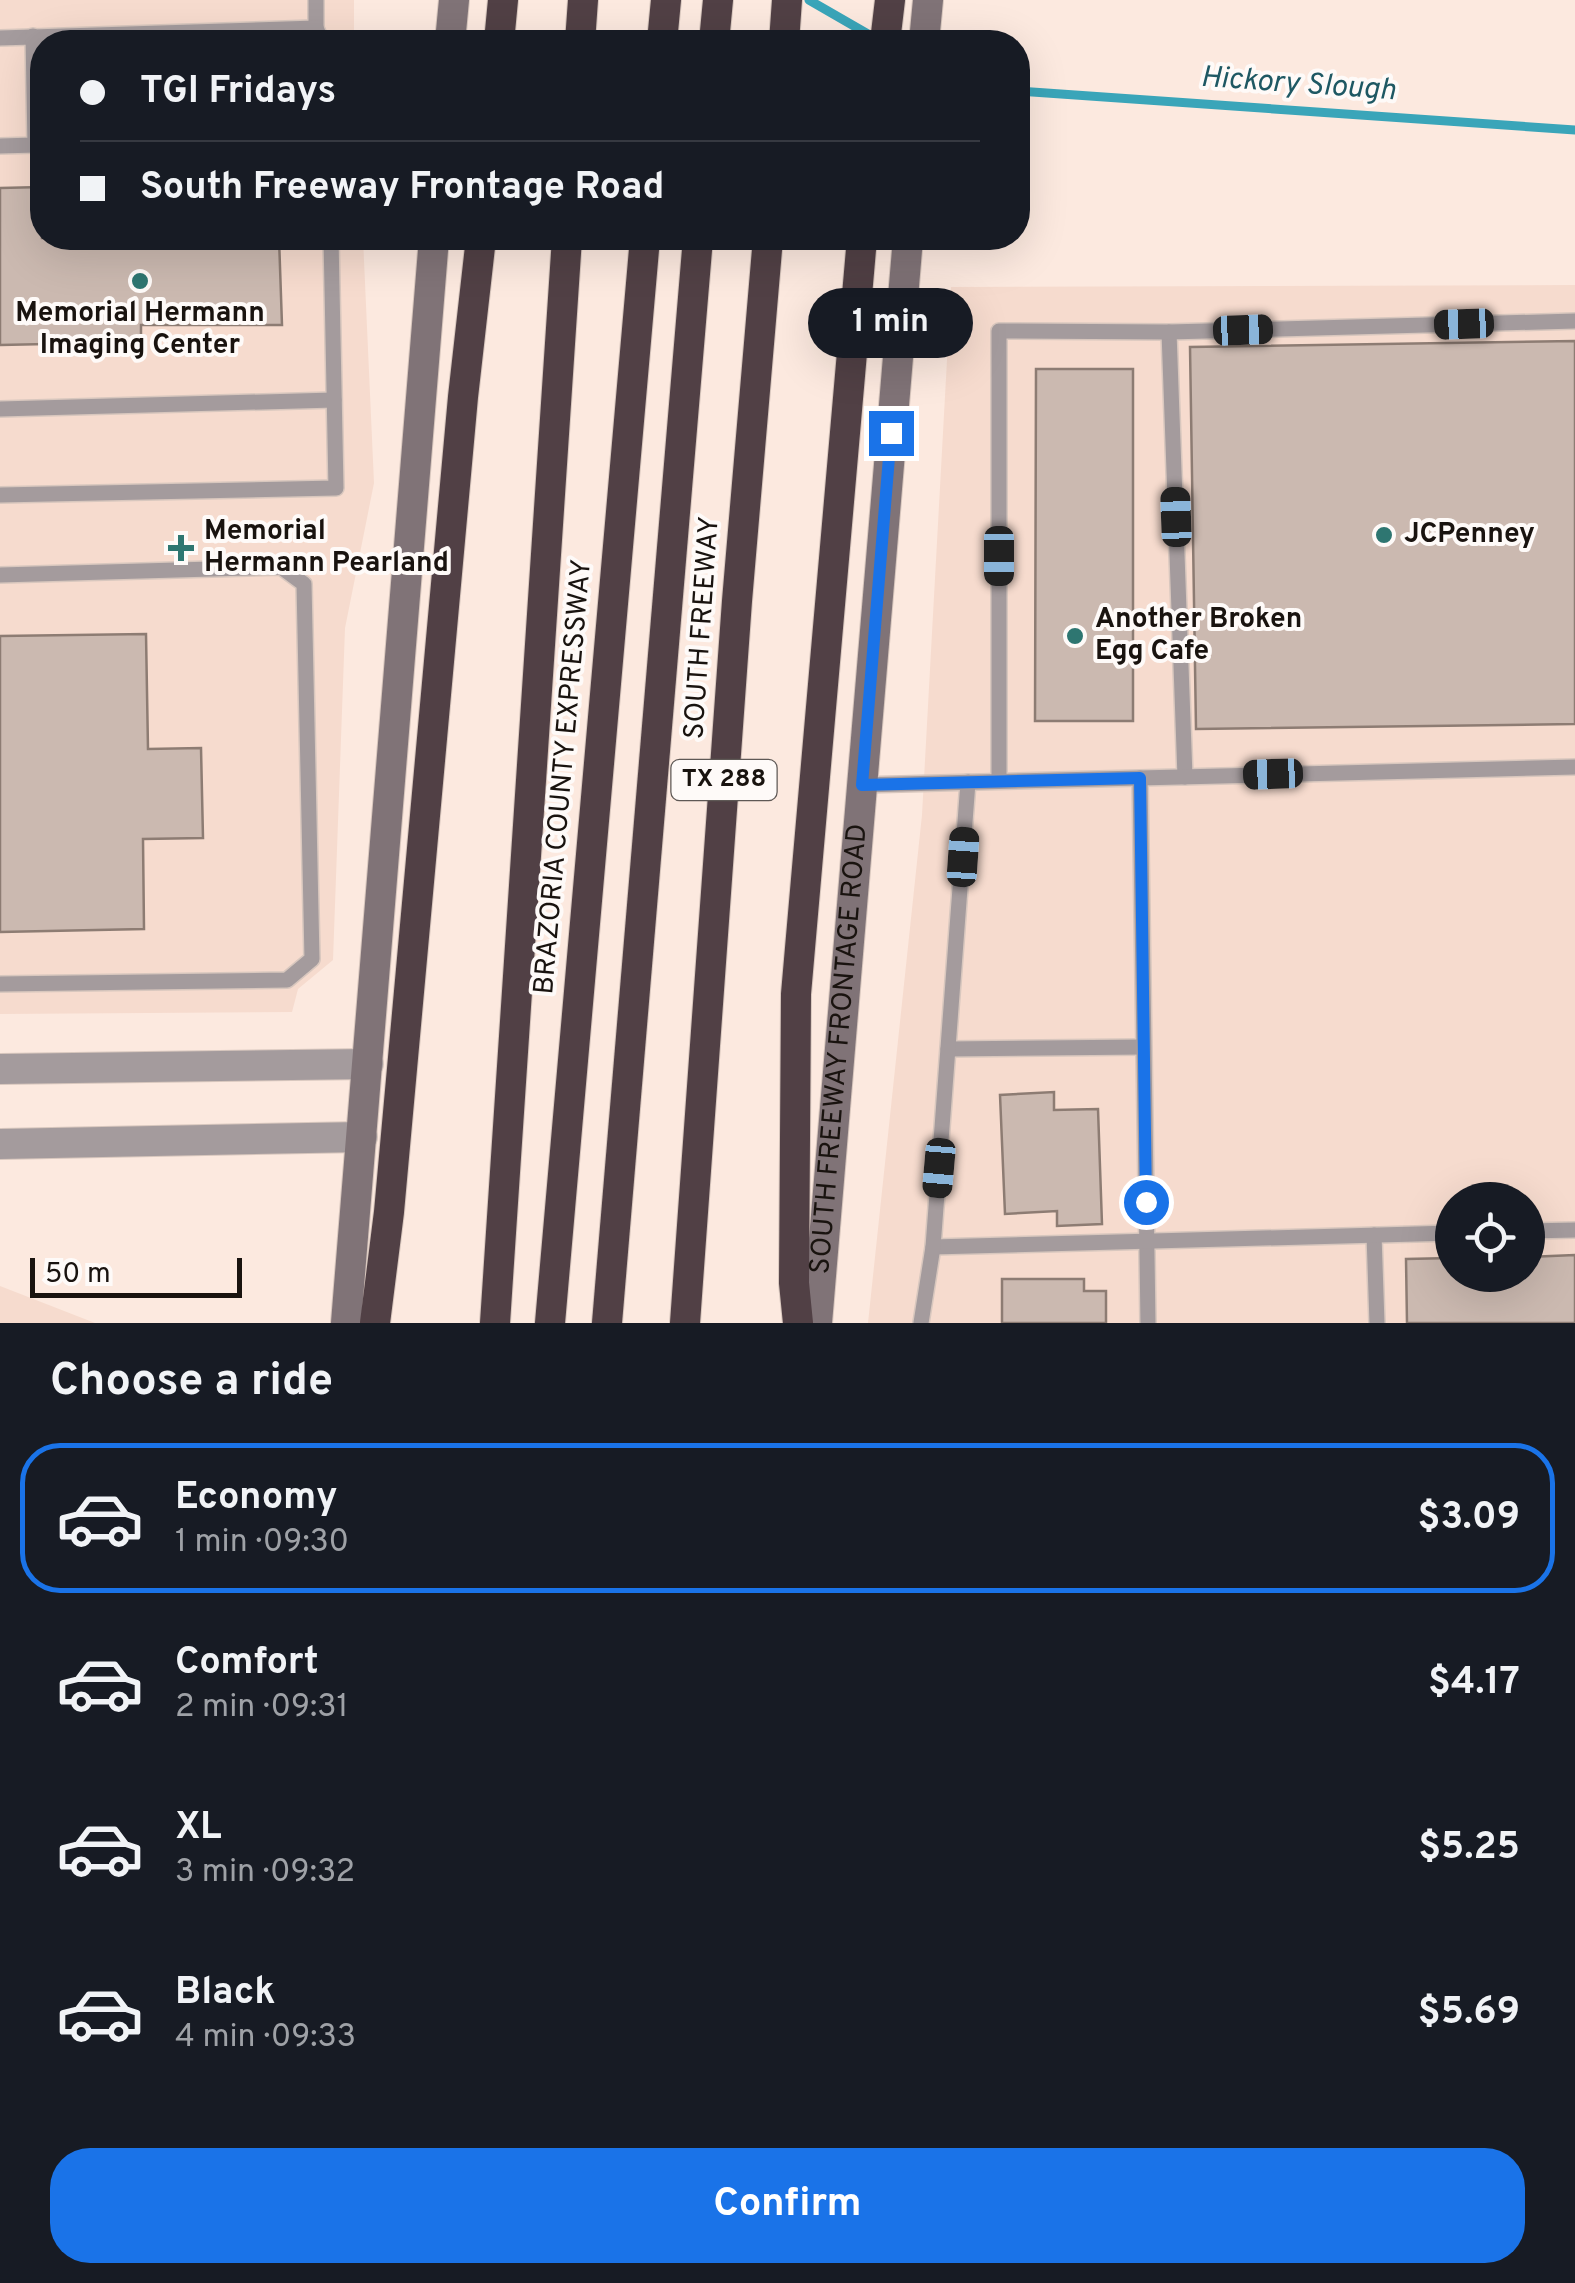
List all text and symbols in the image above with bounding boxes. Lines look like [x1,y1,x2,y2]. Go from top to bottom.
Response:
water label: Hickory Slough [1199,60,1397,110]
text: TGI Fridays [140,68,336,117]
text: South Freeway Frontage Road [140,164,664,213]
marker: Memorial Hermann Imaging Center [129,270,151,292]
callout: 1 min [808,288,974,358]
place label: Memorial Hermann Imaging Center [15,296,265,364]
text: 1 min [852,303,929,343]
car [1433,308,1495,340]
car [1212,314,1274,346]
route end [869,411,914,456]
car [1160,486,1192,548]
place label: Memorial Hermann Pearland [204,514,449,582]
street label: SOUTH FREEWAY [677,515,729,741]
place label: JCPenney [1404,517,1535,553]
marker: JCPenney [1373,524,1395,546]
car [984,526,1014,586]
marker: Memorial Hermann Pearland [168,535,194,561]
street label: BRAZORIA COUNTY EXPRESSWAY [527,558,601,996]
place label: Another Broken Egg Cafe [1095,602,1302,670]
marker: Another Broken Egg Cafe [1064,625,1086,647]
car [1242,758,1304,790]
road number: TX 288 [672,760,776,800]
street label: SOUTH FREEWAY FRONTAGE ROAD [803,822,877,1276]
car [946,826,980,888]
car [921,1137,957,1199]
route start [1124,1180,1169,1225]
map controls [1435,1182,1545,1292]
button: locate [1435,1182,1545,1292]
scale bar [30,1253,242,1298]
text: 50 m [45,1257,111,1293]
text: Choose a ride [50,1354,333,1411]
icon: car [55,1473,145,1563]
text: Economy [175,1474,337,1523]
text: $3.09 [1418,1494,1520,1543]
text: 1 min · 09:30 [175,1523,349,1563]
icon: car [55,1638,145,1728]
text: Comfort [175,1639,319,1688]
text: $4.17 [1428,1659,1520,1708]
text: 2 min · 09:31 [175,1688,348,1728]
icon: car [55,1803,145,1893]
text: XL [175,1804,222,1853]
text: $5.25 [1418,1824,1520,1873]
text: 3 min · 09:32 [175,1853,355,1893]
icon: car [55,1968,145,2058]
text: Black [175,1969,275,2018]
text: $5.69 [1418,1989,1520,2038]
text: 4 min · 09:33 [175,2018,356,2058]
button: Confirm [50,2148,1525,2263]

